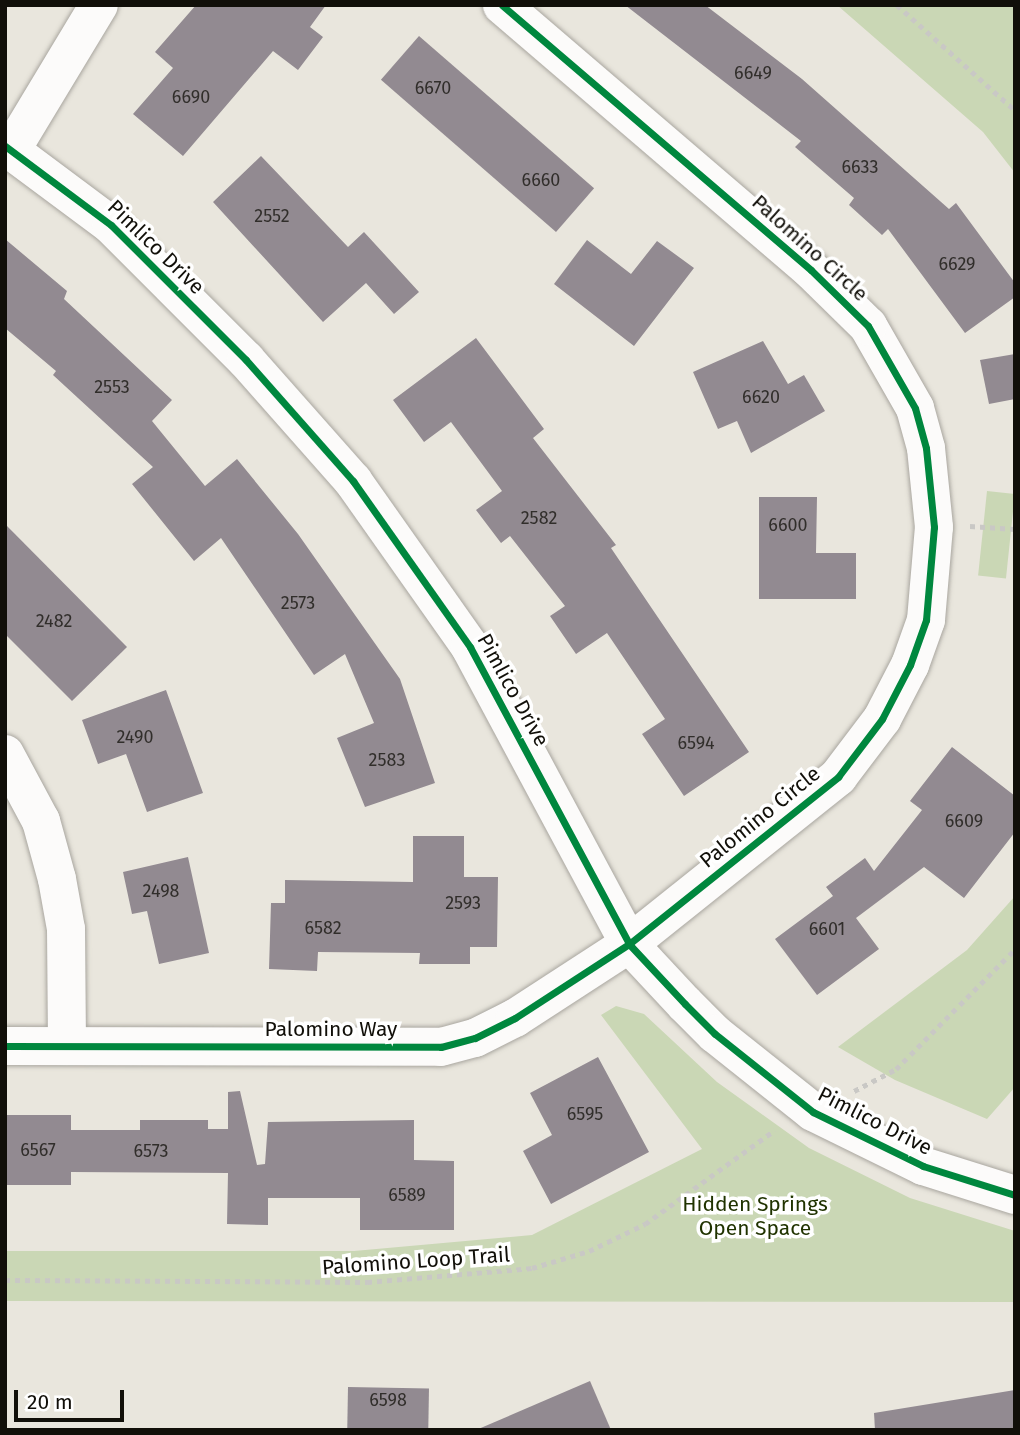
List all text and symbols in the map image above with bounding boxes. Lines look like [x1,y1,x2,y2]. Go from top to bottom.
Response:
house number: 6649 [734,62,772,84]
house number: 6670 [415,77,451,99]
house number: 6690 [172,86,210,108]
house number: 6633 [842,156,878,178]
house number: 6660 [522,169,560,191]
street label: Palomino Circle [747,189,873,307]
street label: Pimlico Drive [102,195,210,299]
house number: 2552 [254,205,290,227]
house number: 6629 [938,253,976,275]
house number: 2553 [94,376,130,398]
house number: 6620 [742,386,780,408]
house number: 2582 [521,507,557,529]
house number: 6600 [768,514,808,536]
house number: 2573 [281,592,315,614]
house number: 2482 [36,610,72,632]
street label: Pimlico Drive [472,629,554,751]
house number: 2490 [116,726,154,748]
house number: 6594 [677,732,715,754]
house number: 2583 [369,749,405,771]
street label: Palomino Circle [695,761,825,873]
house number: 6609 [945,810,983,832]
house number: 2498 [142,880,180,902]
house number: 2593 [445,892,481,914]
house number: 6582 [304,917,342,939]
house number: 6601 [809,918,845,940]
street label: Palomino Way [265,1016,397,1042]
street label: Pimlico Drive [814,1081,936,1161]
house number: 6595 [567,1103,603,1125]
house number: 6567 [20,1139,56,1161]
house number: 6573 [134,1140,168,1162]
house number: 6589 [388,1184,426,1206]
park label: Hidden Springs Open Space [682,1191,828,1241]
street label: Palomino Loop Trail [321,1242,511,1280]
scale bar [18,1376,128,1420]
text: 20 m [27,1389,73,1415]
house number: 6598 [369,1389,407,1411]

